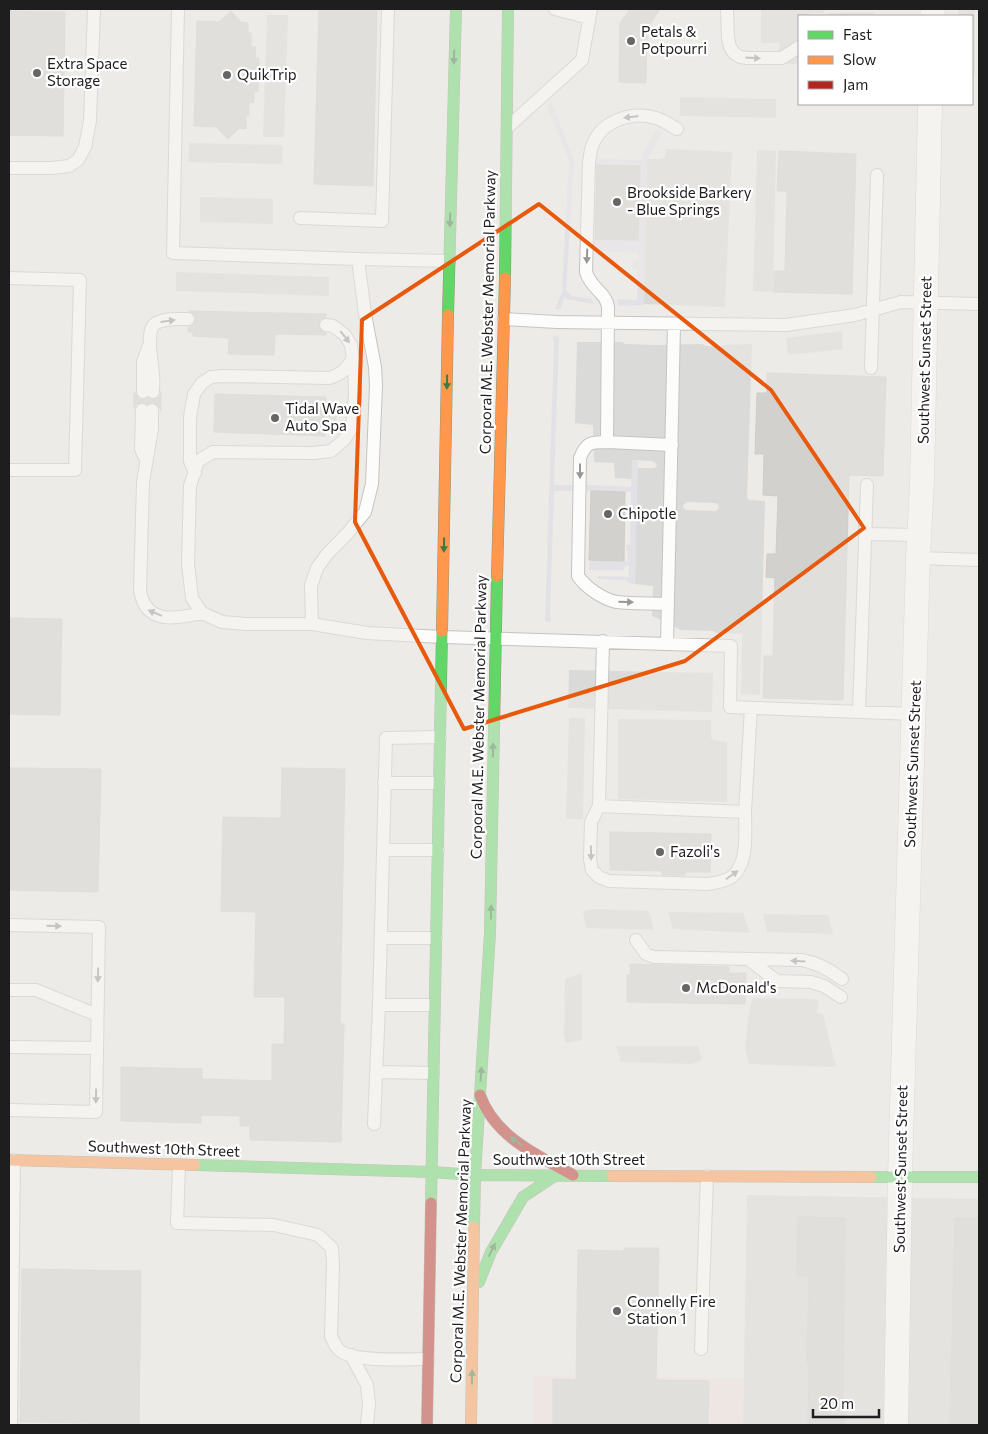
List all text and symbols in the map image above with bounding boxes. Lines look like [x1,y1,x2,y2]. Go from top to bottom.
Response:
legend [798,15,973,105]
place label: Petals & Potpourri [641,22,707,57]
text: Fast [843,25,872,43]
marker: Petals & Potpourri [625,35,637,47]
one-way arrow [450,50,458,66]
text: Slow [843,50,876,68]
place label: Extra Space Storage [47,54,128,89]
one-way arrow [745,55,761,63]
place label: QuikTrip [237,65,297,83]
marker: Extra Space Storage [31,67,43,79]
marker: QuikTrip [221,69,233,81]
text: Jam [843,75,868,93]
one-way arrow [623,113,639,121]
street label: Corporal M.E. Webster Memorial Parkway [476,169,498,454]
place label: Brookside Barkery - Blue Springs [627,183,752,218]
marker: Brookside Barkery - Blue Springs [611,196,623,208]
one-way arrow [446,212,454,228]
one-way arrow [583,249,591,265]
street label: Southwest Sunset Street [914,276,934,444]
one-way arrow [160,316,176,324]
one-way arrow [340,331,351,344]
one-way arrow [443,375,451,391]
place label: Tidal Wave Auto Spa [285,399,359,434]
marker: Tidal Wave Auto Spa [269,412,281,424]
one-way arrow [576,464,584,480]
place label: Chipotle [618,504,676,522]
marker: Chipotle [602,508,614,520]
one-way arrow [440,537,448,553]
street label: Corporal M.E. Webster Memorial Parkway [467,574,489,859]
one-way arrow [619,599,635,607]
one-way arrow [148,608,162,616]
street label: Southwest Sunset Street [900,680,924,848]
one-way arrow [490,741,498,757]
place label: Fazoli's [670,842,720,860]
one-way arrow [587,845,595,861]
marker: Fazoli's [654,846,666,858]
one-way arrow [725,870,739,880]
one-way arrow [487,904,495,920]
one-way arrow [46,922,62,930]
one-way arrow [790,956,806,964]
one-way arrow [94,968,102,984]
place label: McDonald's [696,978,777,996]
marker: McDonald's [680,982,692,994]
one-way arrow [478,1066,486,1082]
street label: Southwest Sunset Street [890,1085,910,1253]
one-way arrow [92,1089,100,1105]
street label: Corporal M.E. Webster Memorial Parkway [446,1098,474,1383]
street label: Southwest 10th Street [88,1136,240,1160]
one-way arrow [509,1136,523,1146]
street label: Southwest 10th Street [493,1150,645,1168]
one-way arrow [489,1243,497,1257]
place label: Connelly Fire Station 1 [627,1292,716,1327]
marker: Connelly Fire Station 1 [611,1305,623,1317]
one-way arrow [468,1368,476,1384]
scale bar [813,1386,879,1418]
text: 20 m [820,1394,854,1412]

